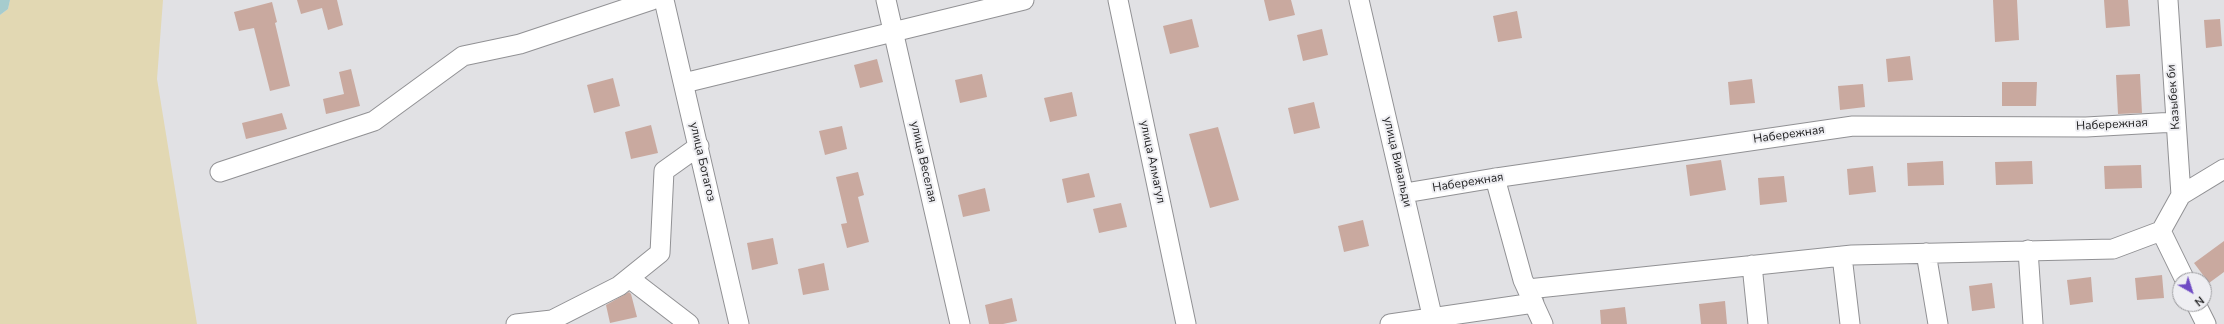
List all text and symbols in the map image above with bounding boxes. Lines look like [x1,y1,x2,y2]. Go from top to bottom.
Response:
street label: Казыбек би [2165,64,2183,130]
street label: улица Вивальди [1380,115,1414,209]
street label: Набережная [2076,116,2148,134]
street label: улица Алмагул [1136,119,1168,205]
street label: улица Веселая [907,120,939,204]
street label: улица Ботагоз [686,121,718,203]
street label: Набережная [1752,123,1826,147]
street label: Набережная [1431,170,1505,196]
north arrow [2172,272,2212,312]
text: N [2191,293,2207,309]

